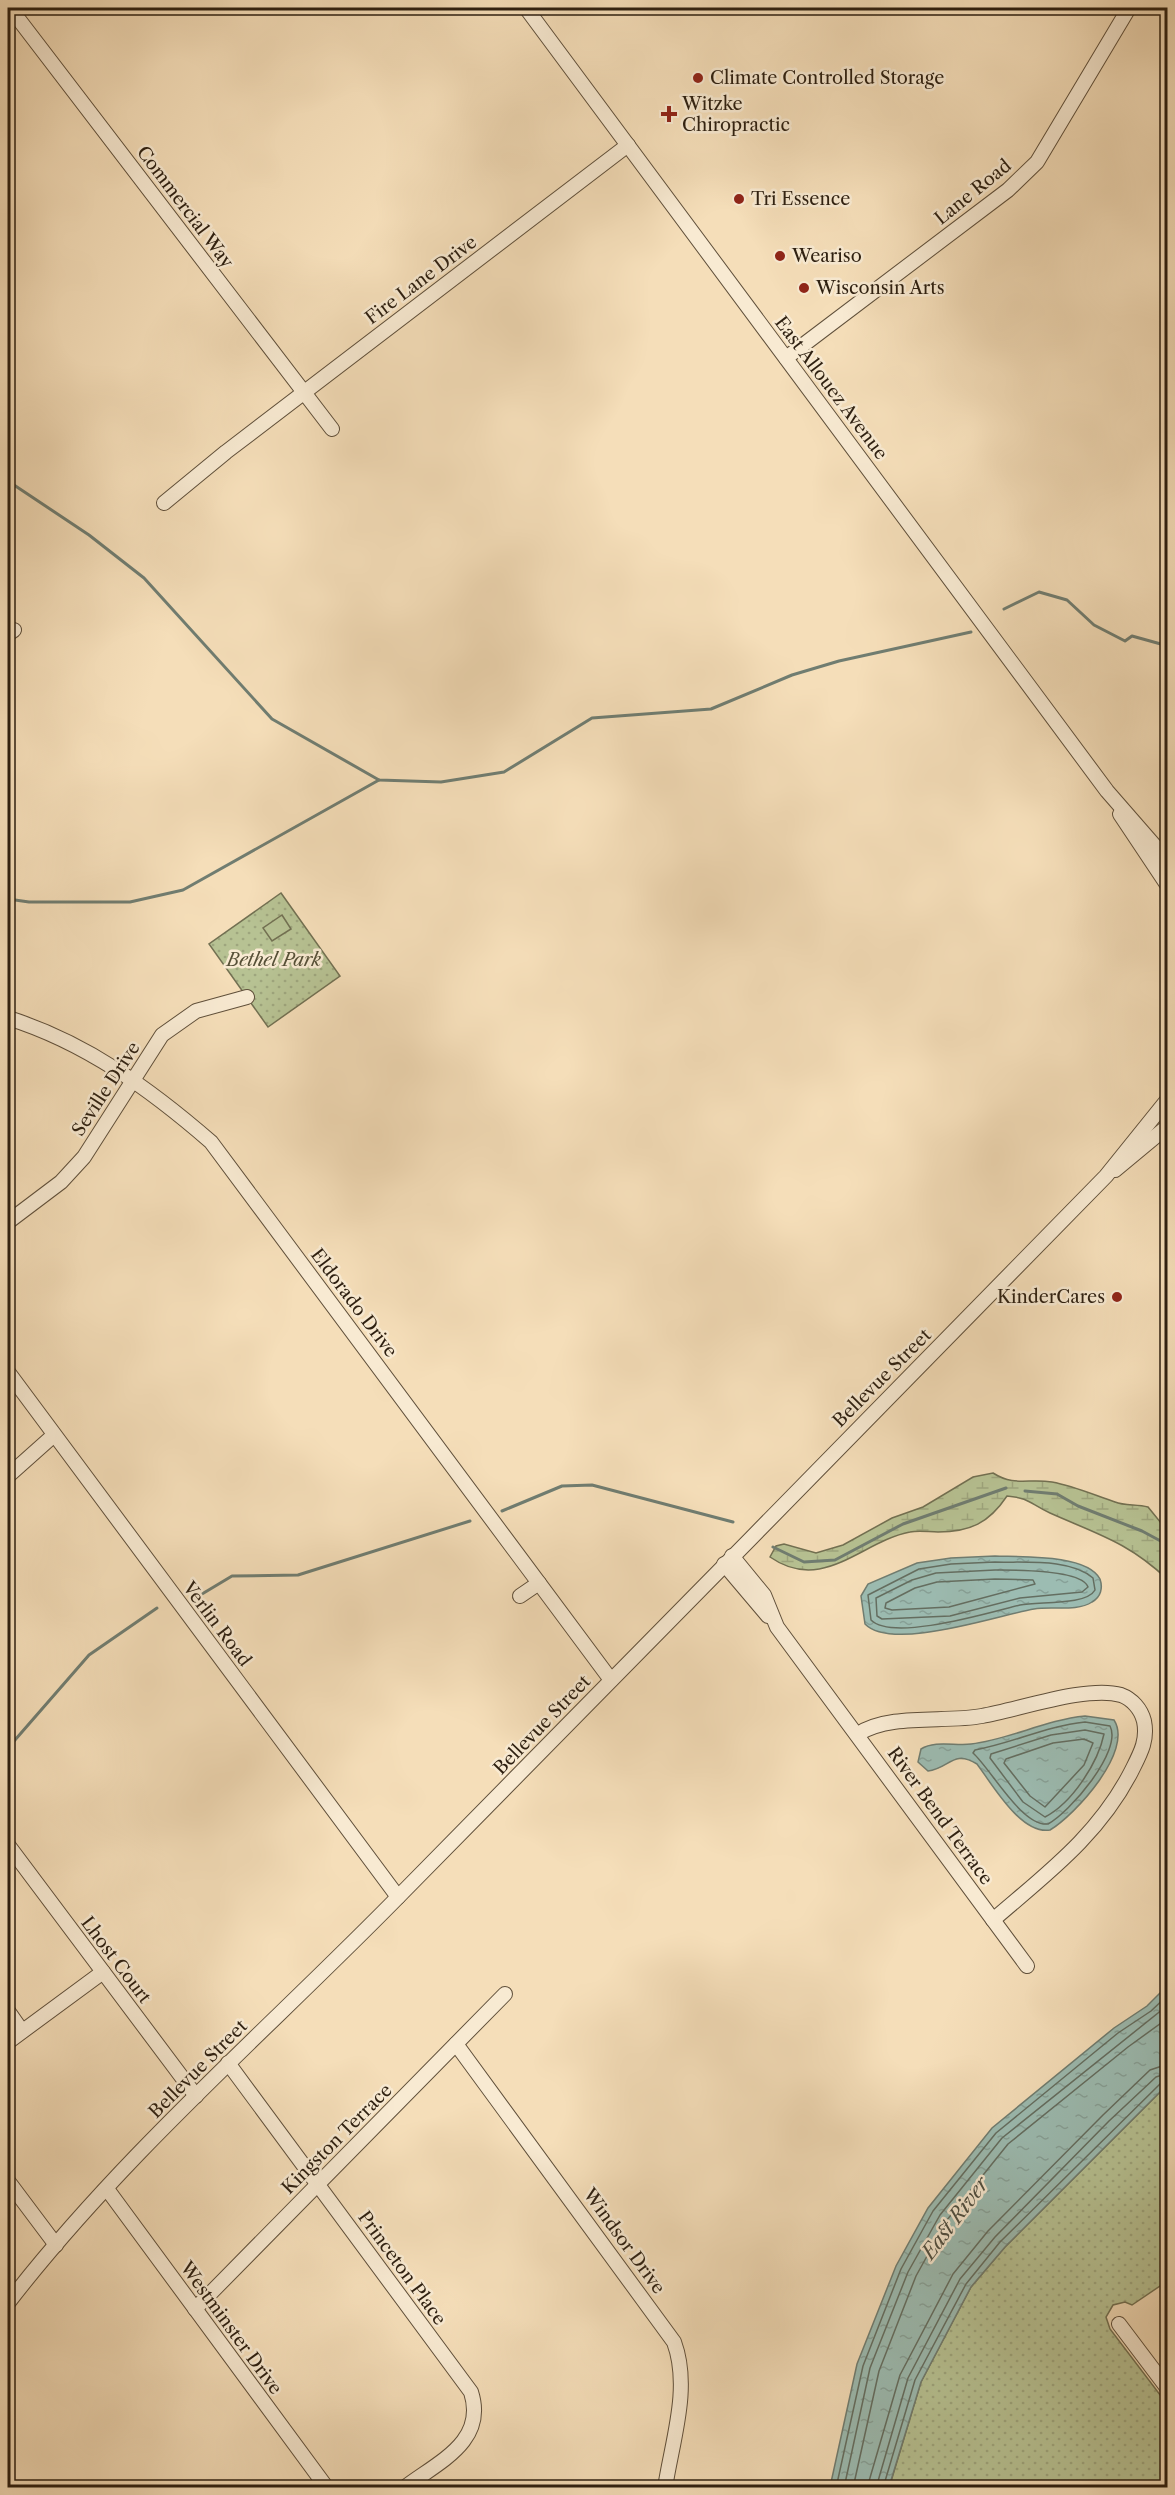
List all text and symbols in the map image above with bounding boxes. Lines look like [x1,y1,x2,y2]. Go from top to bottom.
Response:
place label: Climate Controlled Storage [710,67,944,89]
marker: Climate Controlled Storage [691,71,705,85]
place label: Witzke Chiropractic [681,93,790,136]
marker: Witzke Chiropractic [660,105,678,123]
street label: Commercial Way [132,142,239,273]
street label: Lane Road [930,154,1016,229]
place label: Tri Essence [751,188,850,210]
marker: Tri Essence [732,192,746,206]
street label: Fire Lane Drive [361,231,481,329]
place label: Weariso [791,245,862,267]
marker: Weariso [773,249,787,263]
place label: Wisconsin Arts [815,277,945,299]
marker: Wisconsin Arts [797,281,811,295]
street label: East Allouez Avenue [770,312,892,464]
park label: Bethel Park [225,949,322,971]
street label: Seville Drive [67,1038,145,1140]
street label: Eldorado Drive [306,1244,402,1362]
place label: KinderCares [997,1286,1105,1308]
marker: KinderCares [1110,1290,1124,1304]
street label: Bellevue Street [828,1324,936,1432]
street label: Verlin Road [177,1576,256,1671]
street label: Bellevue Street [489,1670,595,1779]
street label: River Bend Terrace [883,1743,997,1889]
street label: Lhost Court [76,1912,156,2008]
street label: Bellevue Street [144,2015,252,2123]
street label: Kingston Terrace [277,2079,397,2199]
water label: East River [915,2171,995,2265]
street label: Windsor Drive [578,2183,670,2298]
street label: Princeton Place [353,2207,451,2329]
street label: Westminster Drive [175,2256,287,2399]

